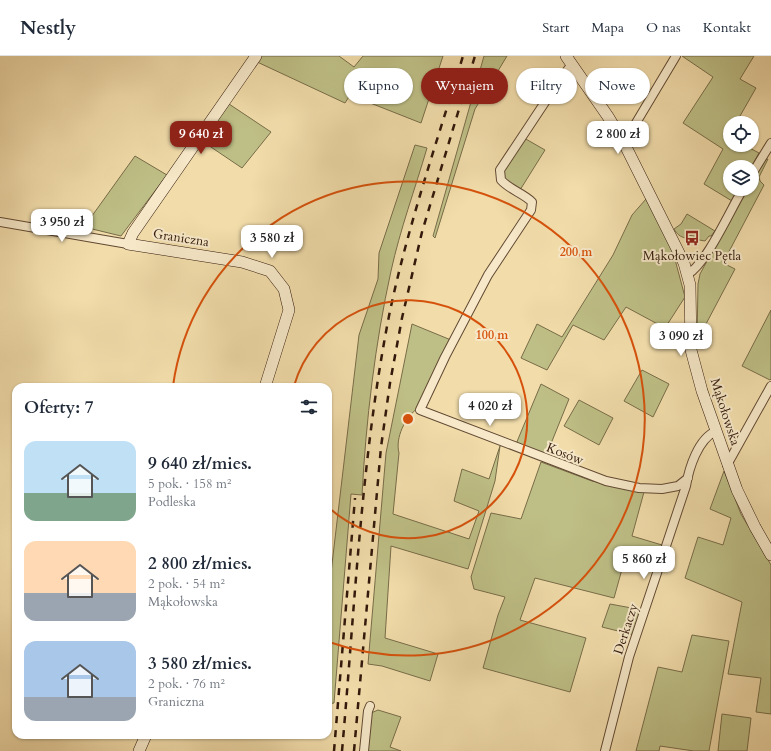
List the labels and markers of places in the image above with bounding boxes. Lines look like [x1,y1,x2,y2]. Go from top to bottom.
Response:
pin: 9 640 zł [160,121,242,155]
pin: 2 800 zł [577,121,659,155]
pin: 3 950 zł [21,209,103,243]
pin: 3 580 zł [231,225,313,259]
bus stop icon: Mąkołowiec Pętla [683,229,701,247]
place label: Mąkołowiec Pętla [643,247,742,265]
pin: 3 090 zł [640,323,722,357]
pin: 4 020 zł [449,393,531,427]
centre of rings [401,412,415,426]
pin: 5 860 zł [603,546,685,580]

